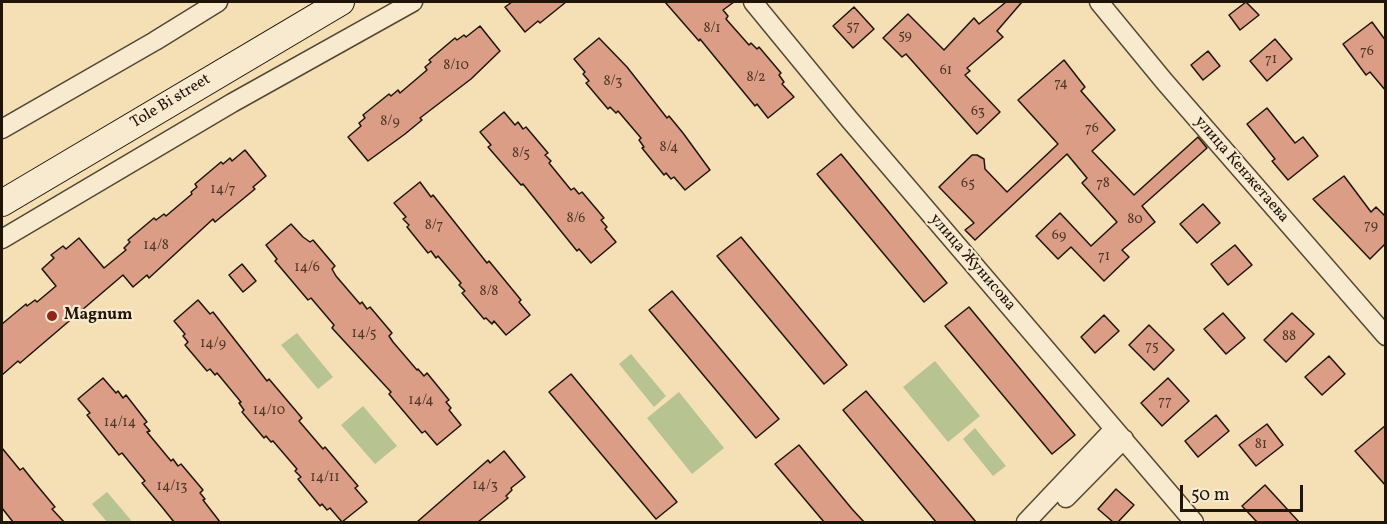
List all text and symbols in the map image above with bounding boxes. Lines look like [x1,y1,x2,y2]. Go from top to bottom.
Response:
house number: 57 [846,19,860,35]
house number: 8/1 [703,21,721,37]
house number: 59 [898,28,912,44]
house number: 76 [1360,44,1374,60]
house number: 71 [1265,52,1277,68]
house number: 8/10 [443,58,469,74]
house number: 61 [940,63,952,79]
house number: 8/2 [746,70,766,86]
street label: Tole Bi street [127,71,215,133]
house number: 8/3 [604,74,622,90]
house number: 74 [1054,76,1068,92]
house number: 63 [971,104,985,120]
street label: улица Кенжетаева [1189,113,1293,227]
house number: 8/9 [380,114,400,130]
house number: 76 [1085,121,1099,137]
house number: 8/4 [660,140,678,156]
house number: 8/5 [512,146,530,162]
house number: 65 [961,176,975,192]
house number: 78 [1096,176,1110,192]
house number: 14/7 [210,182,236,198]
house number: 8/6 [567,211,585,227]
street label: улица Жунисова [925,211,1019,315]
house number: 80 [1127,212,1143,228]
house number: 8/7 [425,218,443,234]
house number: 79 [1364,218,1378,234]
house number: 69 [1052,228,1066,244]
house number: 14/8 [143,238,169,254]
house number: 71 [1098,249,1110,265]
house number: 14/6 [294,260,320,276]
house number: 8/8 [480,284,498,300]
place label: Magnum [64,306,133,326]
marker: Magnum [45,309,59,323]
house number: 14/5 [352,326,376,342]
house number: 88 [1282,329,1296,345]
house number: 14/9 [200,336,226,352]
house number: 75 [1145,339,1159,355]
house number: 14/4 [408,393,434,409]
house number: 77 [1158,394,1172,410]
house number: 14/10 [253,403,285,419]
house number: 14/14 [104,415,136,431]
house number: 81 [1255,437,1267,453]
house number: 14/11 [310,470,340,486]
scale bar [1183,473,1306,511]
house number: 14/3 [472,478,498,494]
house number: 14/13 [156,479,188,495]
text: 50 m [1191,483,1230,508]

